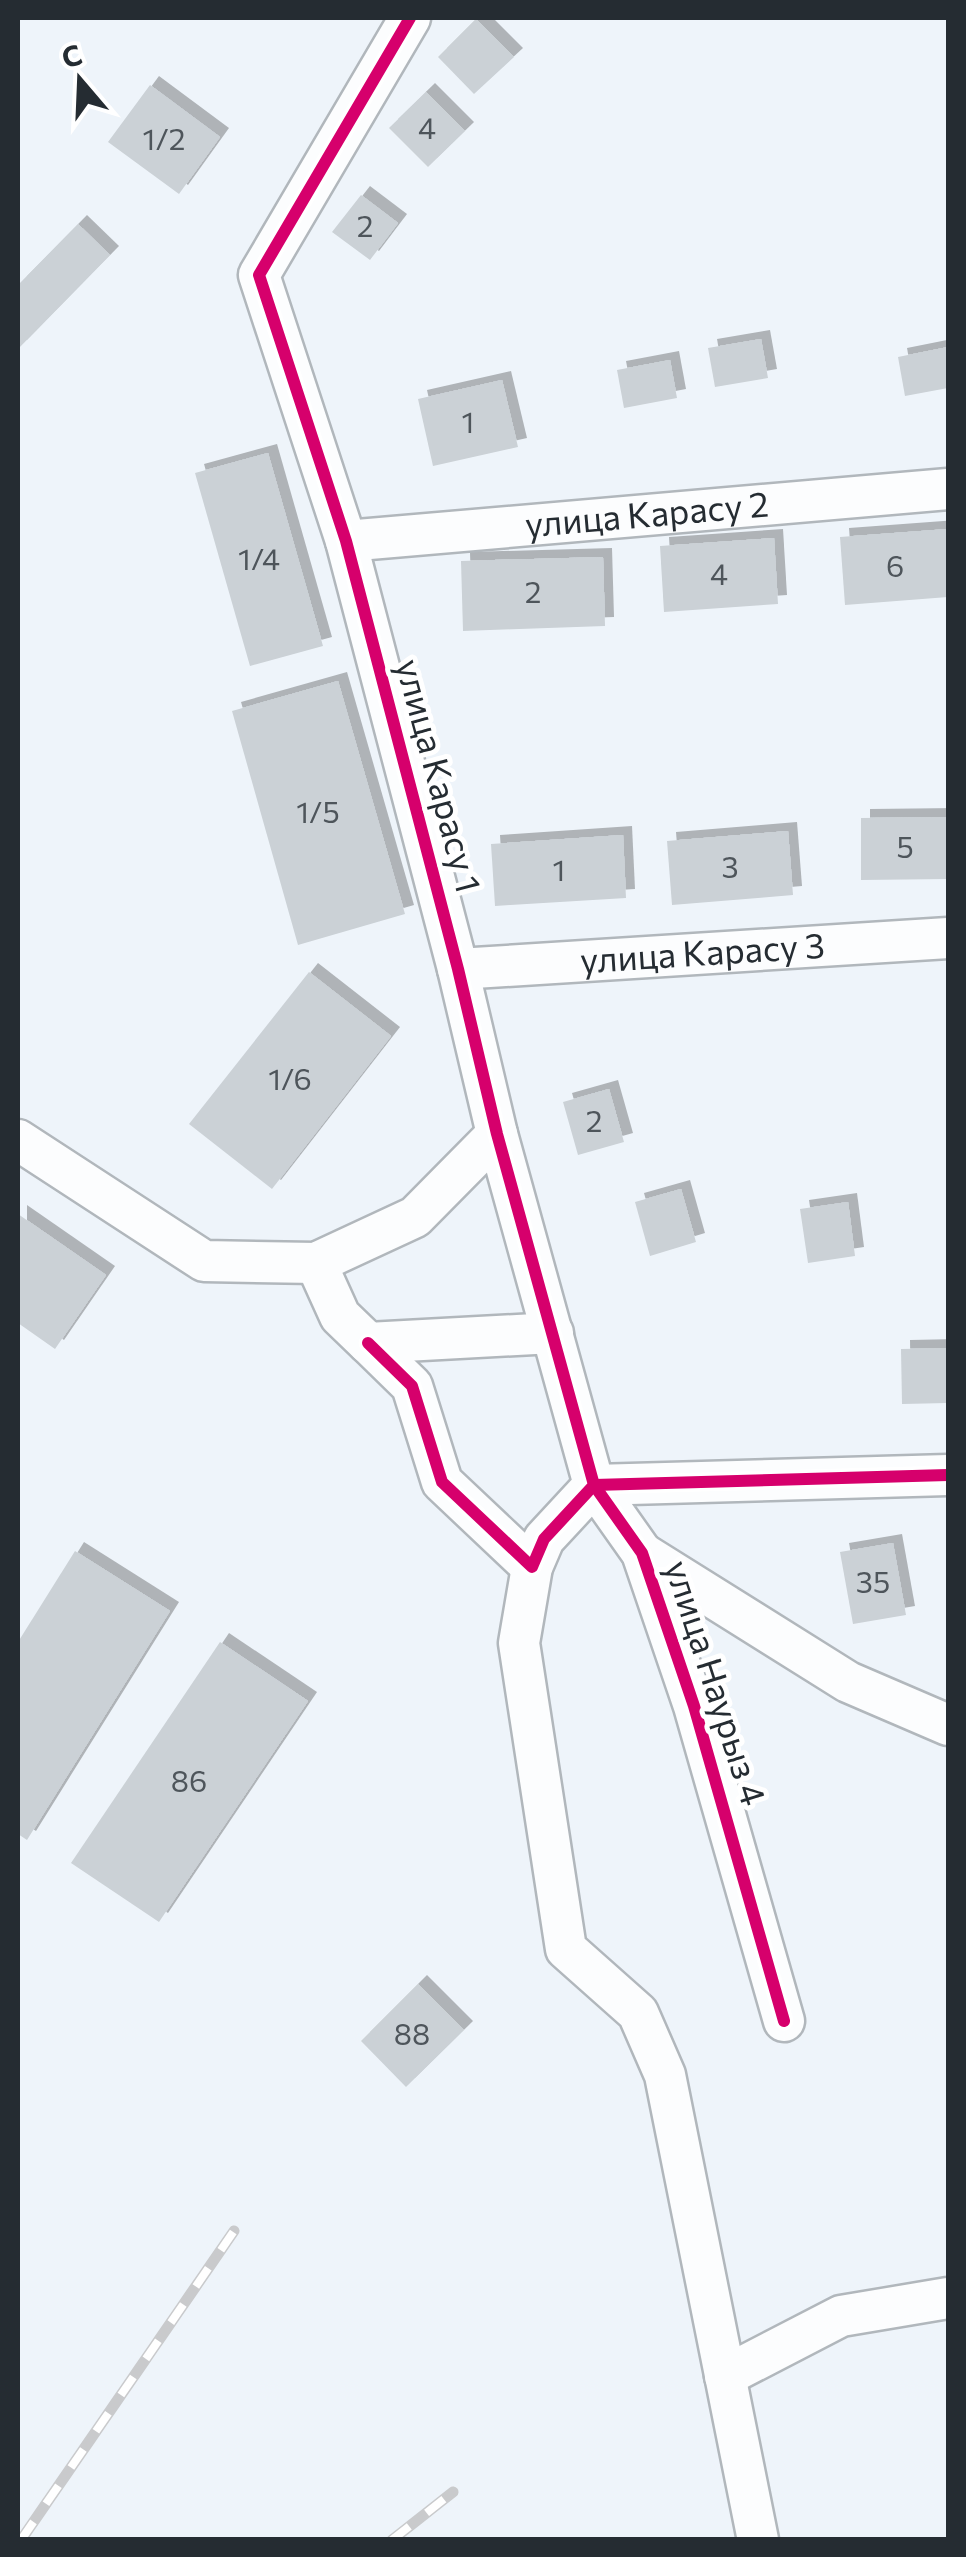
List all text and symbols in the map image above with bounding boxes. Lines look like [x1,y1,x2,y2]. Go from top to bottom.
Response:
north arrow [30,30,130,130]
text: С [57,36,86,75]
house number: 4 [418,108,436,145]
house number: 1/2 [143,119,185,156]
house number: 2 [357,206,373,243]
house number: 1 [462,402,474,439]
street label: улица Карасу 2 [523,481,770,544]
house number: 1/4 [238,539,280,576]
house number: 6 [886,546,904,583]
house number: 4 [710,554,728,591]
house number: 2 [525,572,541,609]
street label: улица Карасу 1 [389,654,492,897]
house number: 1/5 [296,792,340,829]
house number: 5 [896,827,914,864]
house number: 3 [721,847,739,884]
house number: 1 [553,850,565,887]
street label: улица Карасу 3 [579,922,826,980]
house number: 1/6 [268,1059,312,1096]
house number: 2 [586,1101,602,1138]
street label: улица Наурыз 4 [658,1554,777,1810]
house number: 35 [856,1562,890,1599]
house number: 86 [171,1761,207,1798]
house number: 88 [394,2014,430,2051]

